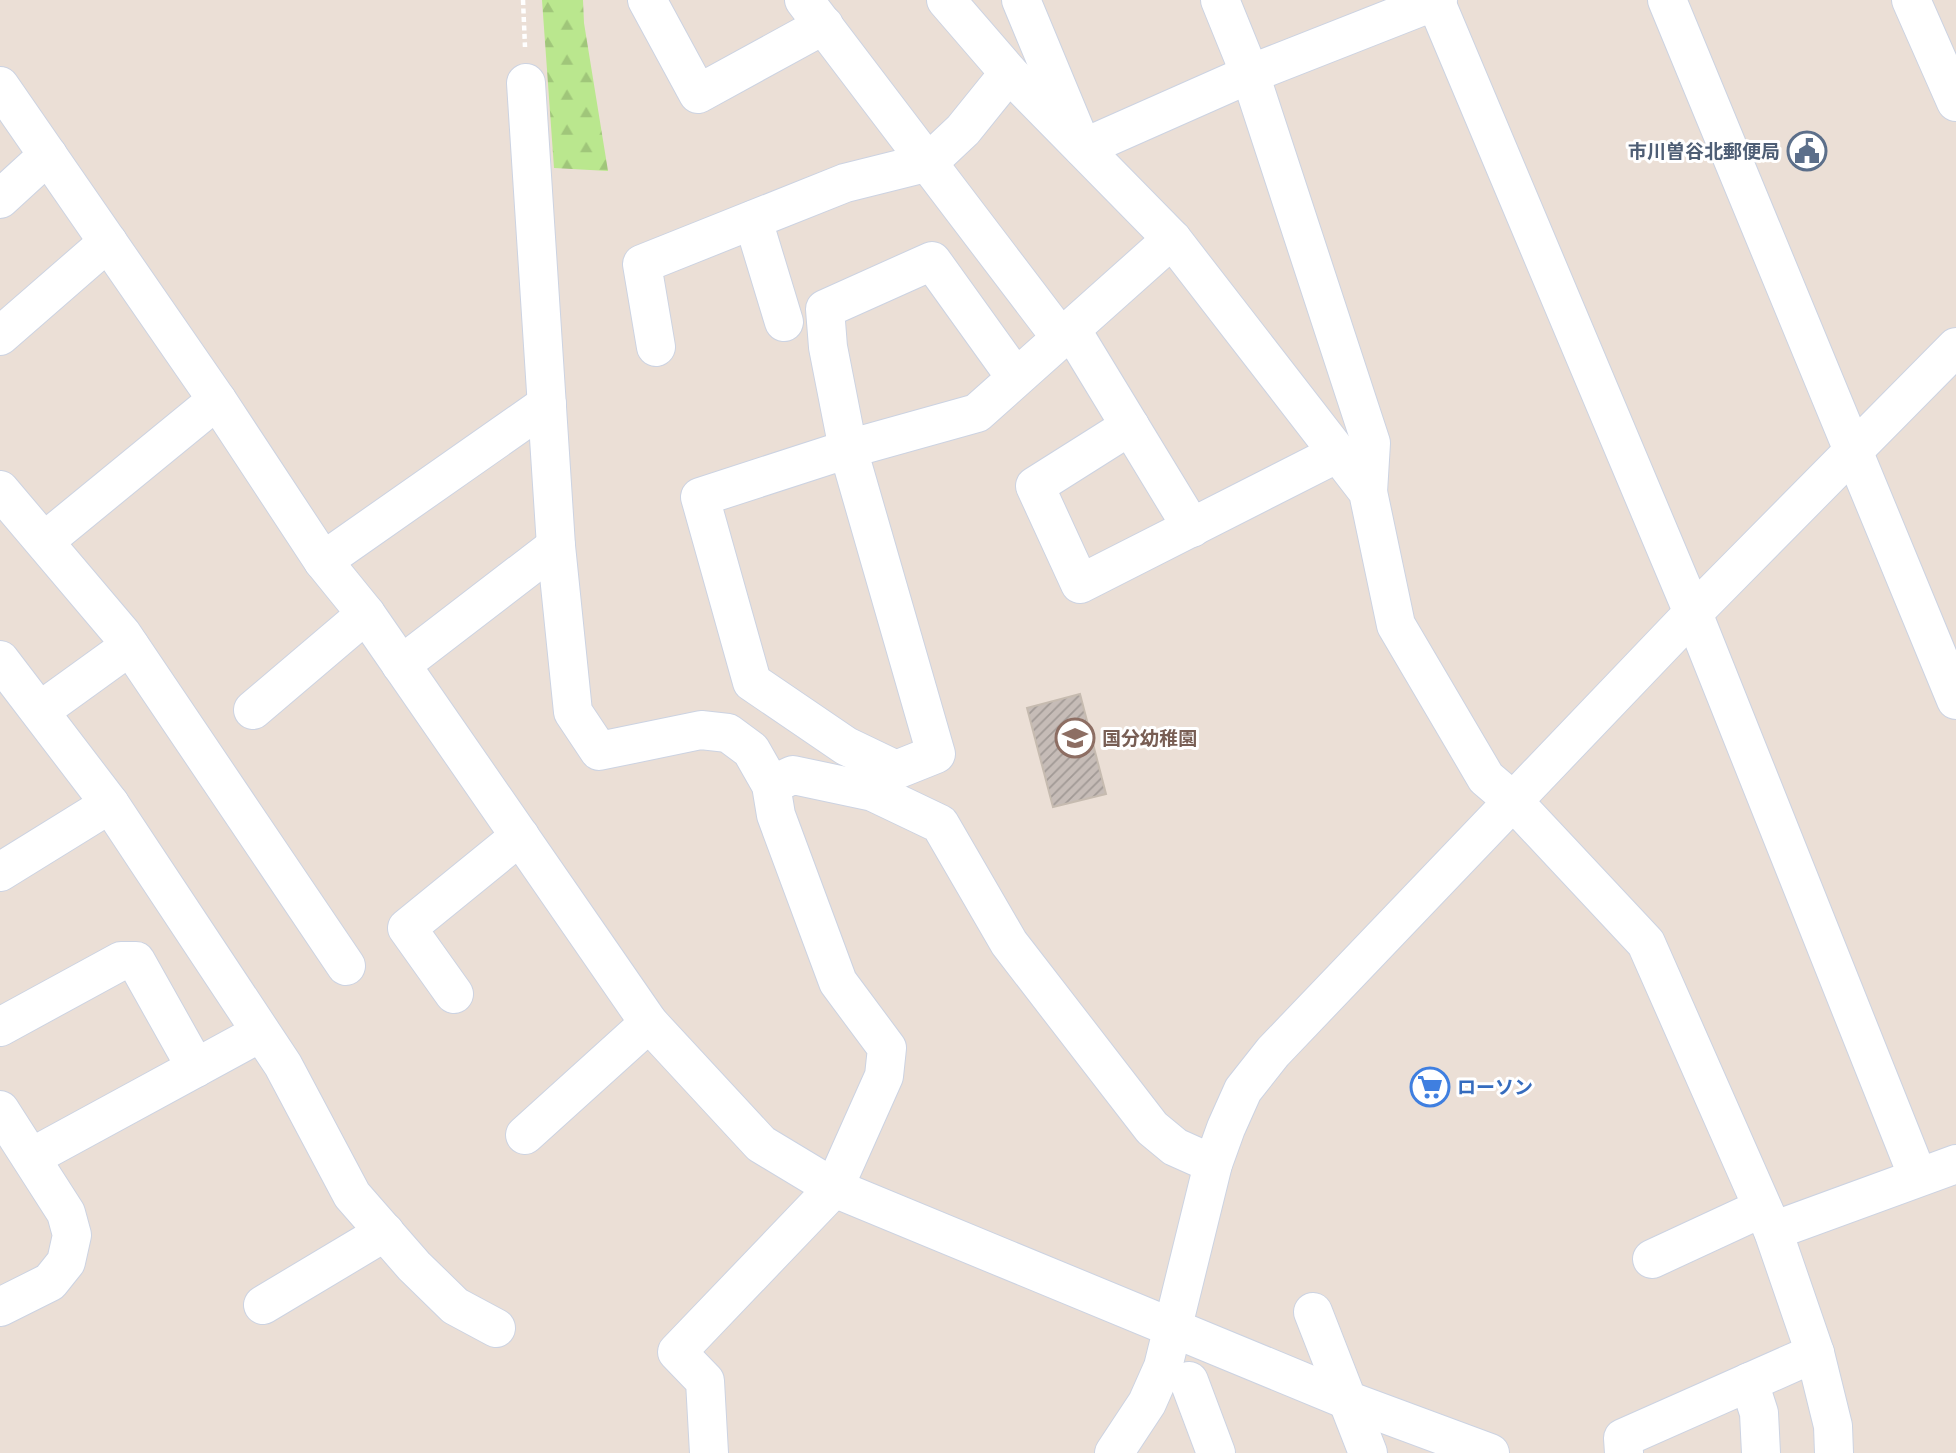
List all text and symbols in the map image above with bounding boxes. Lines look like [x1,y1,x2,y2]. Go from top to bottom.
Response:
public building icon: 市川曽谷北郵便局 [1786,130,1828,172]
place label: 市川曽谷北郵便局 [1628,140,1780,163]
school or university icon: 国分幼稚園 [1054,717,1096,759]
place label: 国分幼稚園 [1102,727,1197,750]
supermarket icon: ローソン [1409,1066,1451,1108]
place label: ローソン [1457,1076,1533,1099]

